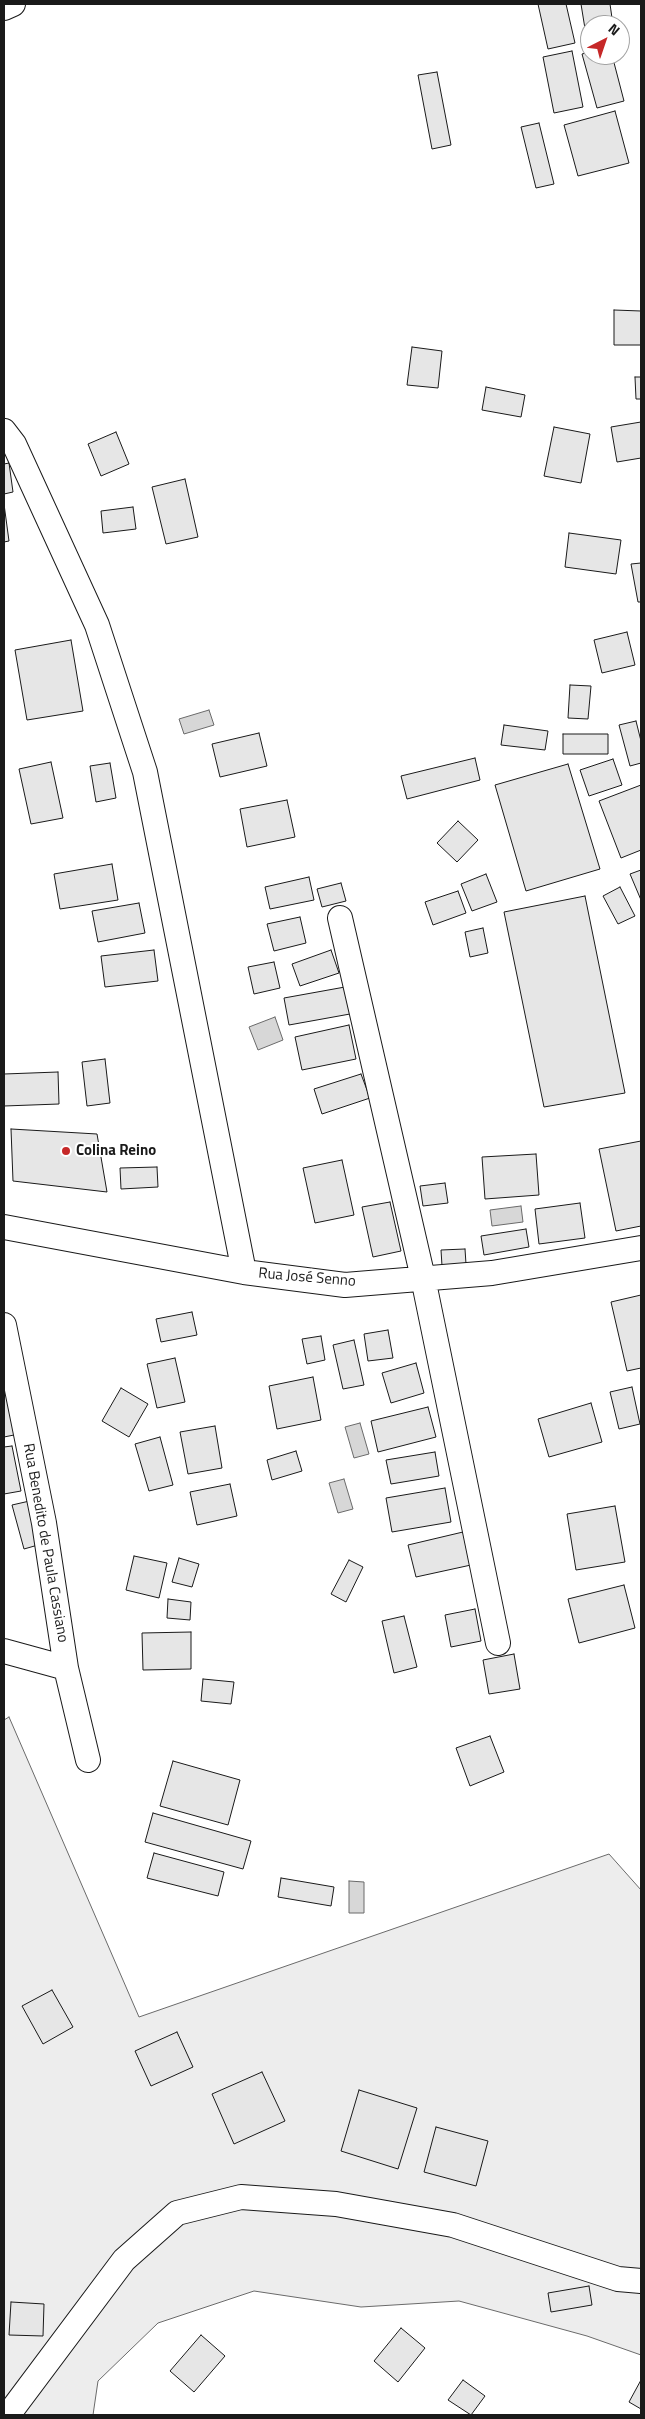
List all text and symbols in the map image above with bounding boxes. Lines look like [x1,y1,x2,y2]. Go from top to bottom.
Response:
north arrow [580,15,630,65]
text: N [604,18,625,40]
place label: Colina Reino [76,1142,156,1160]
marker: Colina Reino [60,1145,72,1157]
street label: Rua José Senno [258,1265,356,1291]
street label: Rua Benedito de Paula Cassiano [19,1442,71,1644]

